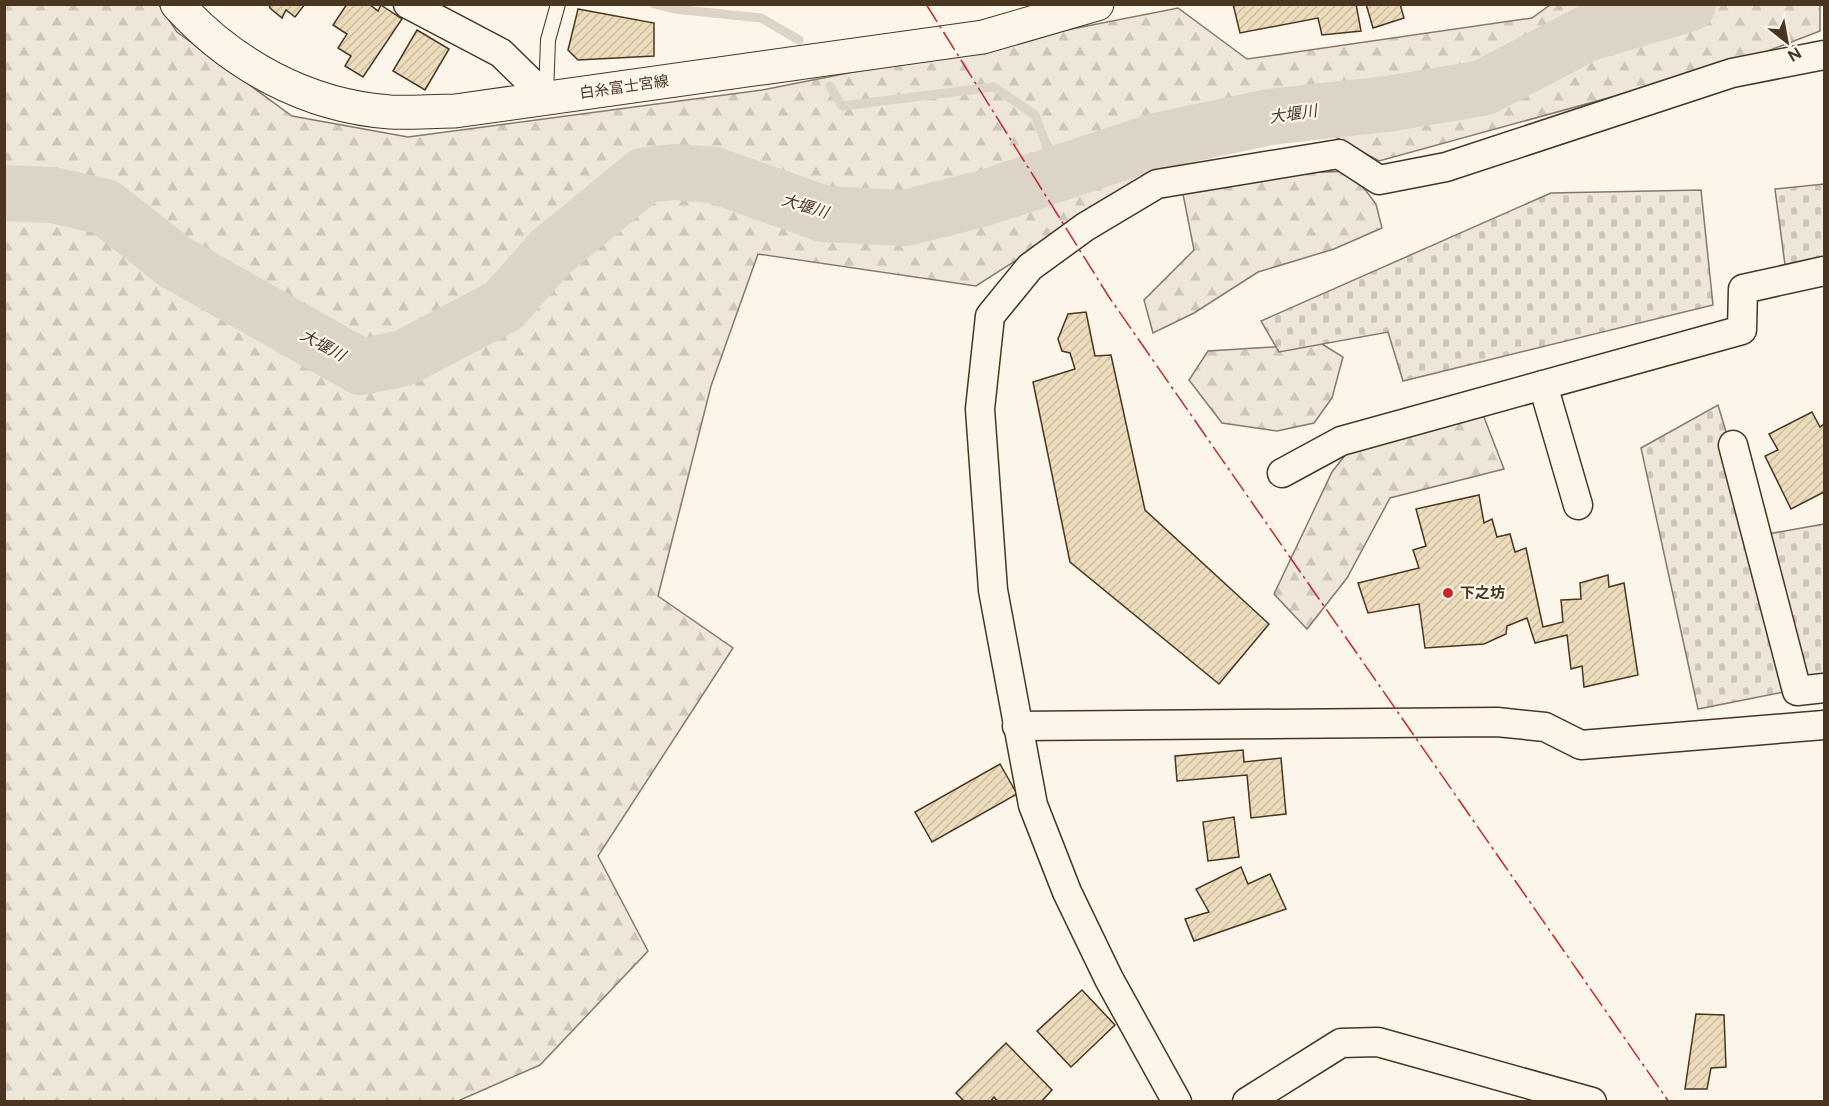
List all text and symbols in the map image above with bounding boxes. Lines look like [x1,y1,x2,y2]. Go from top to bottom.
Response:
north arrow [1757,12,1817,72]
text: N [1784,43,1805,66]
street label: 白糸富士宮線 [578,72,670,102]
water label: 大堰川 [1268,101,1320,127]
water label: 大堰川 [779,190,833,223]
water label: 大堰川 [297,325,350,366]
place label: 下之坊 [1460,584,1505,602]
marker: 下之坊 [1441,586,1455,600]

